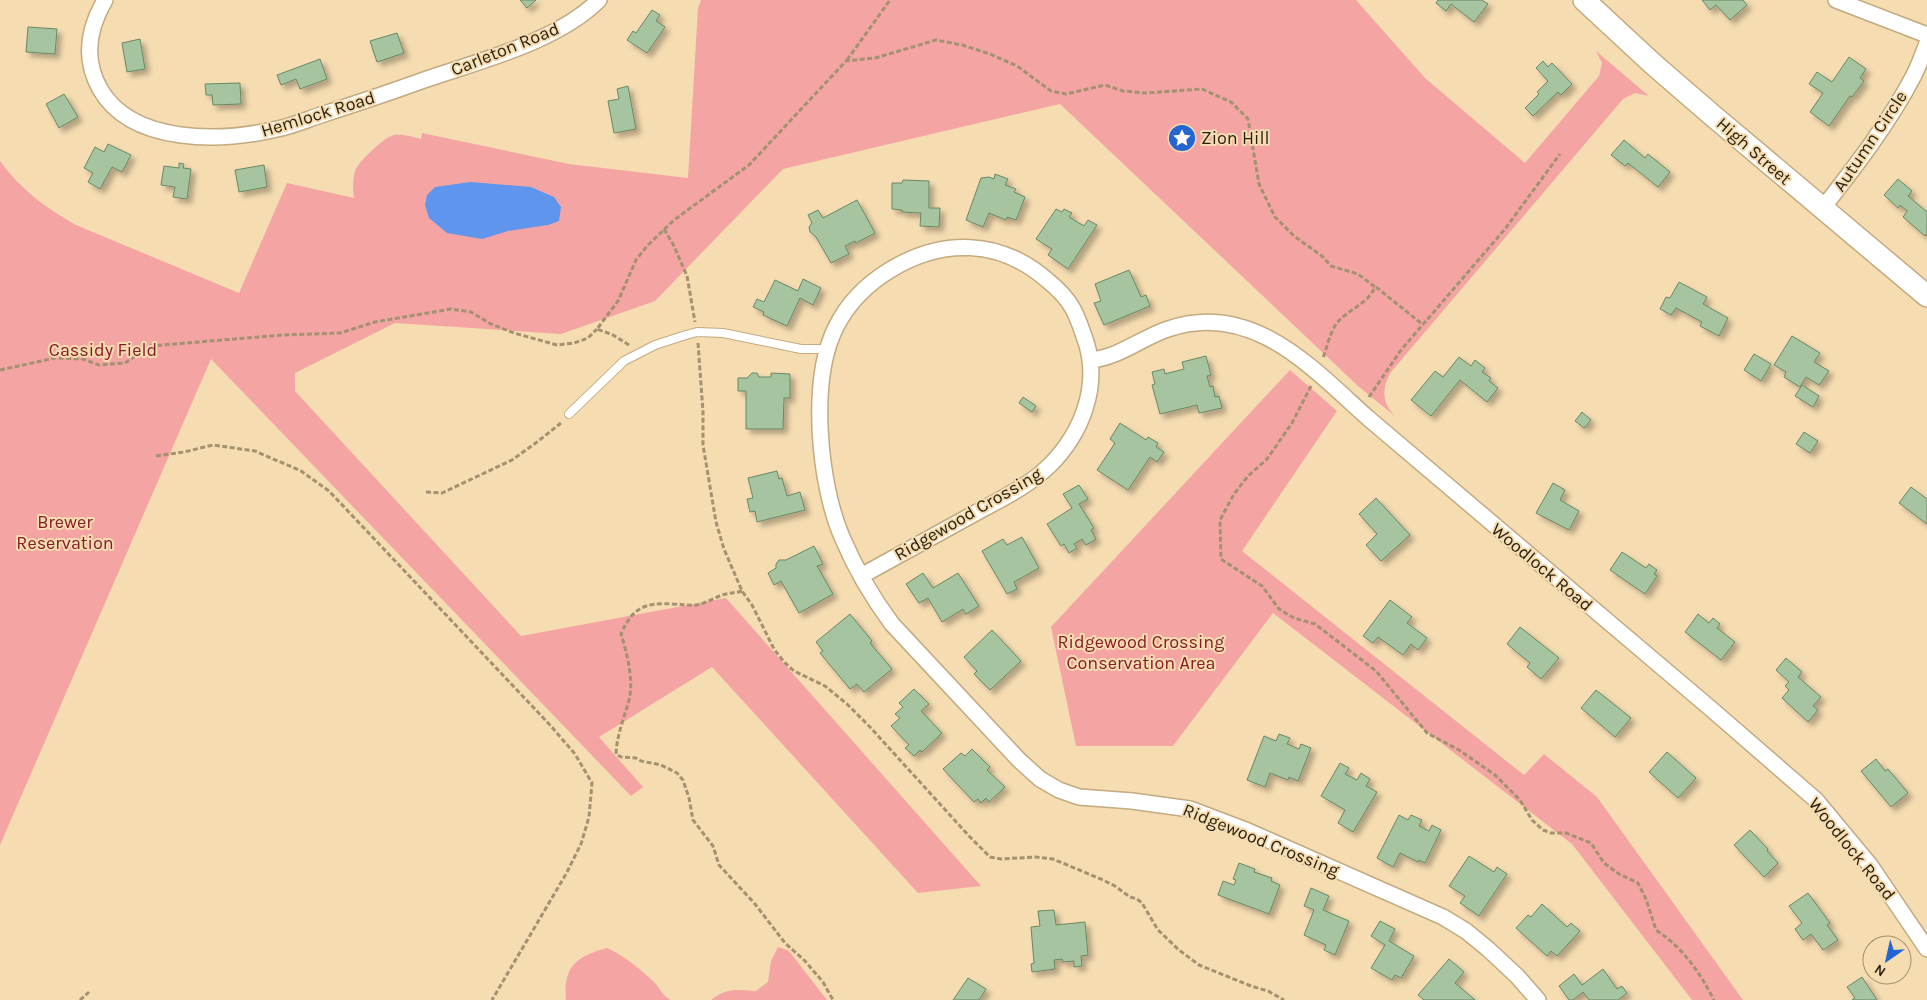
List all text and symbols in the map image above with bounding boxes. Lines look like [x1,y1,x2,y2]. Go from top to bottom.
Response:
street label: Carleton Road [448,17,562,81]
street label: Hemlock Road [258,86,378,142]
street label: Autumn Circle [1828,86,1912,196]
street label: High Street [1712,112,1796,190]
place icon: Zion Hill [1167,123,1197,153]
place label: Zion Hill [1201,127,1269,149]
park label: Cassidy Field [49,339,157,361]
street label: Ridgewood Crossing [890,463,1046,565]
park label: Brewer Reservation [16,511,114,554]
street label: Woodlock Road [1487,518,1597,616]
park label: Ridgewood Crossing Conservation Area [1058,631,1224,674]
street label: Woodlock Road [1804,793,1900,905]
street label: Ridgewood Crossing [1180,799,1342,881]
north arrow [1862,935,1912,985]
text: N [1871,961,1889,980]

